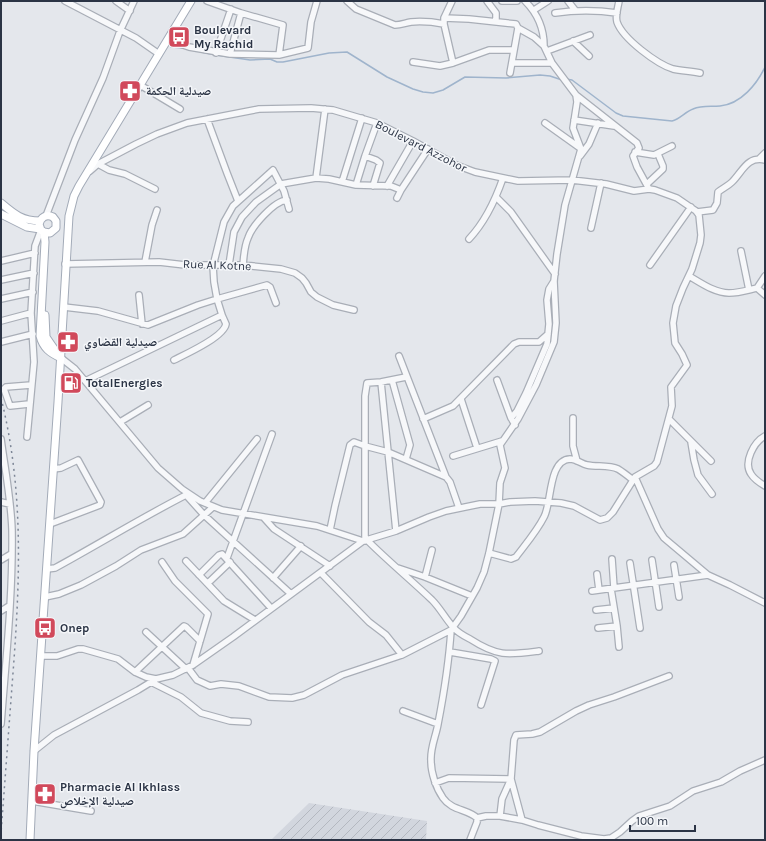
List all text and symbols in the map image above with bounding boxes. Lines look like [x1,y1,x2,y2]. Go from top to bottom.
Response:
place label: Boulevard My Rachid [194,23,253,51]
bus stop icon: Boulevard My Rachid [166,24,192,50]
pharmacy icon: صيدلية الحكمة [117,78,143,104]
place label: صيدلية الحكمة [146,84,211,98]
street label: Boulevard Azzohor [373,117,470,175]
street label: Rue Al Kotne [183,257,251,273]
pharmacy icon: صيدلية القضاوي [55,329,81,355]
place label: صيدلية القضاوي [84,335,157,352]
fuel station icon: TotalEnergies [58,370,84,396]
place label: TotalEnergies [86,376,163,390]
bus stop icon: Onep [32,615,58,641]
place label: Onep [60,621,89,635]
place label: Pharmacie Al Ikhlass صيدلية الإخلاص [60,780,180,809]
pharmacy icon: Pharmacie Al Ikhlass صيدلية الإخلاص [32,781,58,807]
scale bar [630,807,695,833]
text: 100 m [636,814,668,828]

